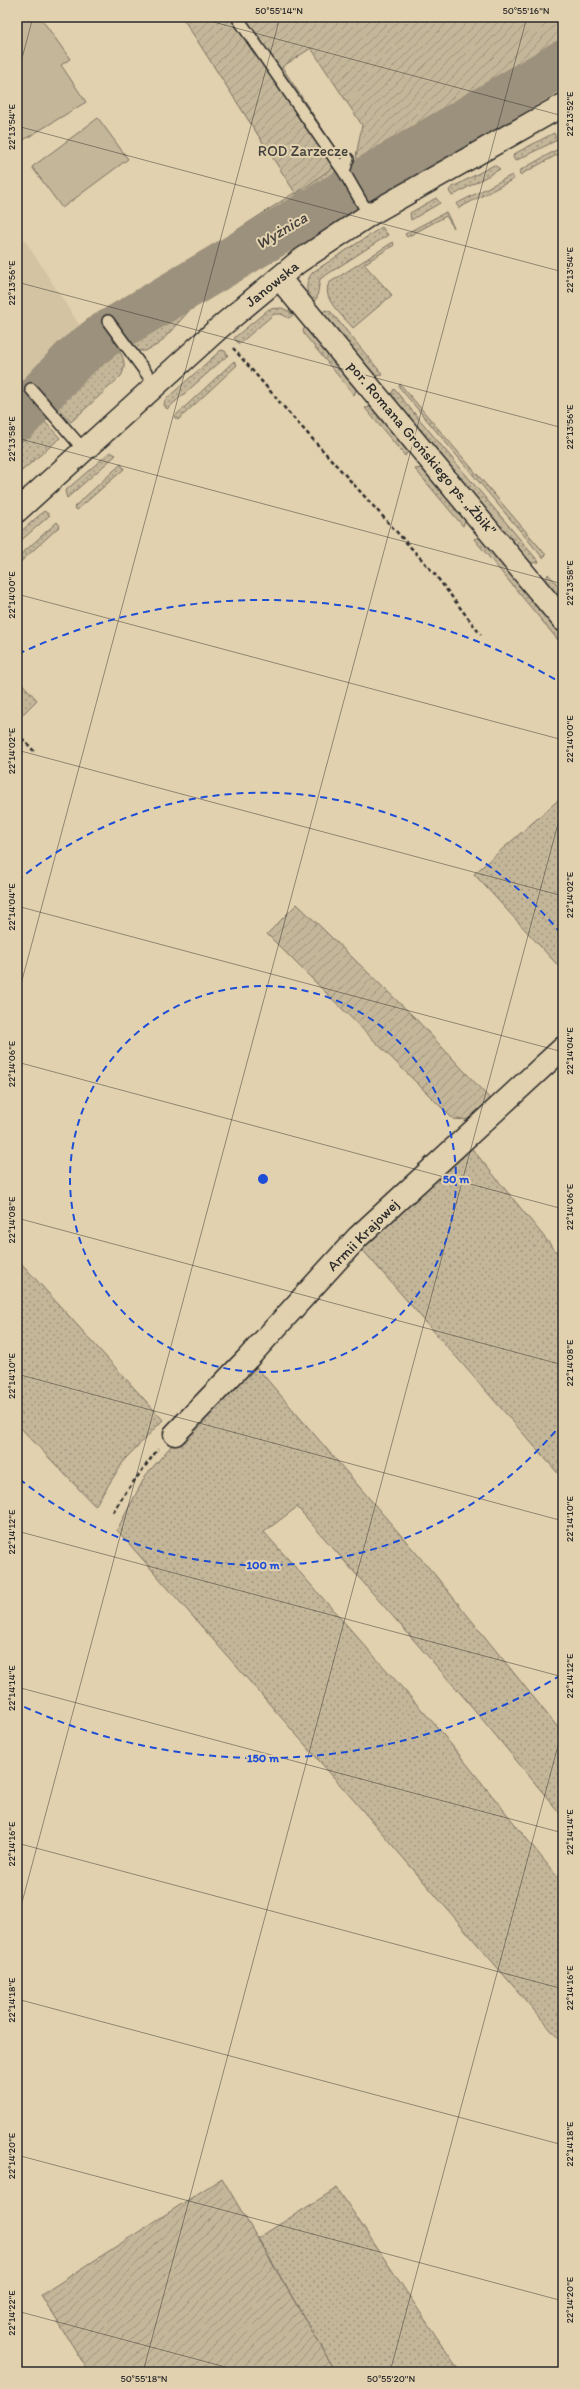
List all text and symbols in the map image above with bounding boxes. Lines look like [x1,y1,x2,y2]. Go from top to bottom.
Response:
text: 50°55'14"N [255,4,303,17]
text: 50°55'16"N [502,4,550,17]
text: 22°13'52"E [563,91,576,137]
text: 22°13'54"E [5,104,18,150]
park label: ROD Zarzecze [258,142,348,160]
water label: Wyżnica [252,207,311,253]
text: 22°13'54"E [563,247,576,293]
street label: Janowska [242,257,302,311]
text: 22°13'56"E [5,260,18,306]
street label: por. Romana Grońskiego ps. „Żbik” [344,357,501,539]
text: 22°13'56"E [563,404,576,450]
text: 22°13'58"E [5,416,18,462]
text: 22°13'58"E [563,560,576,606]
text: 22°14'00"E [5,571,18,619]
text: 22°14'00"E [563,715,576,763]
text: 22°14'02"E [5,727,18,774]
text: 22°14'02"E [563,871,576,918]
text: 22°14'04"E [5,883,18,931]
text: 22°14'04"E [563,1027,576,1075]
text: 22°14'06"E [5,1040,18,1087]
centre of rings [256,1172,270,1186]
text: 50 m [443,1172,470,1186]
text: 22°14'06"E [563,1183,576,1230]
street label: Armii Krajowej [323,1195,403,1275]
text: 22°14'08"E [5,1196,18,1243]
text: 22°14'08"E [563,1339,576,1386]
text: 22°14'10"E [5,1353,18,1399]
text: 22°14'10"E [563,1496,576,1542]
text: 22°14'12"E [5,1509,18,1555]
text: 100 m [246,1558,280,1572]
text: 22°14'12"E [563,1653,576,1699]
text: 22°14'14"E [5,1665,18,1711]
text: 150 m [247,1751,280,1765]
text: 22°14'14"E [563,1809,576,1855]
text: 22°14'16"E [5,1821,18,1867]
text: 22°14'16"E [563,1965,576,2011]
text: 22°14'18"E [5,1977,18,2023]
text: 22°14'18"E [563,2121,576,2167]
text: 22°14'20"E [5,2132,18,2179]
text: 22°14'20"E [563,2276,576,2323]
text: 22°14'22"E [5,2290,18,2336]
text: 50°55'18"N [120,2372,168,2385]
text: 50°55'20"N [367,2372,416,2385]

